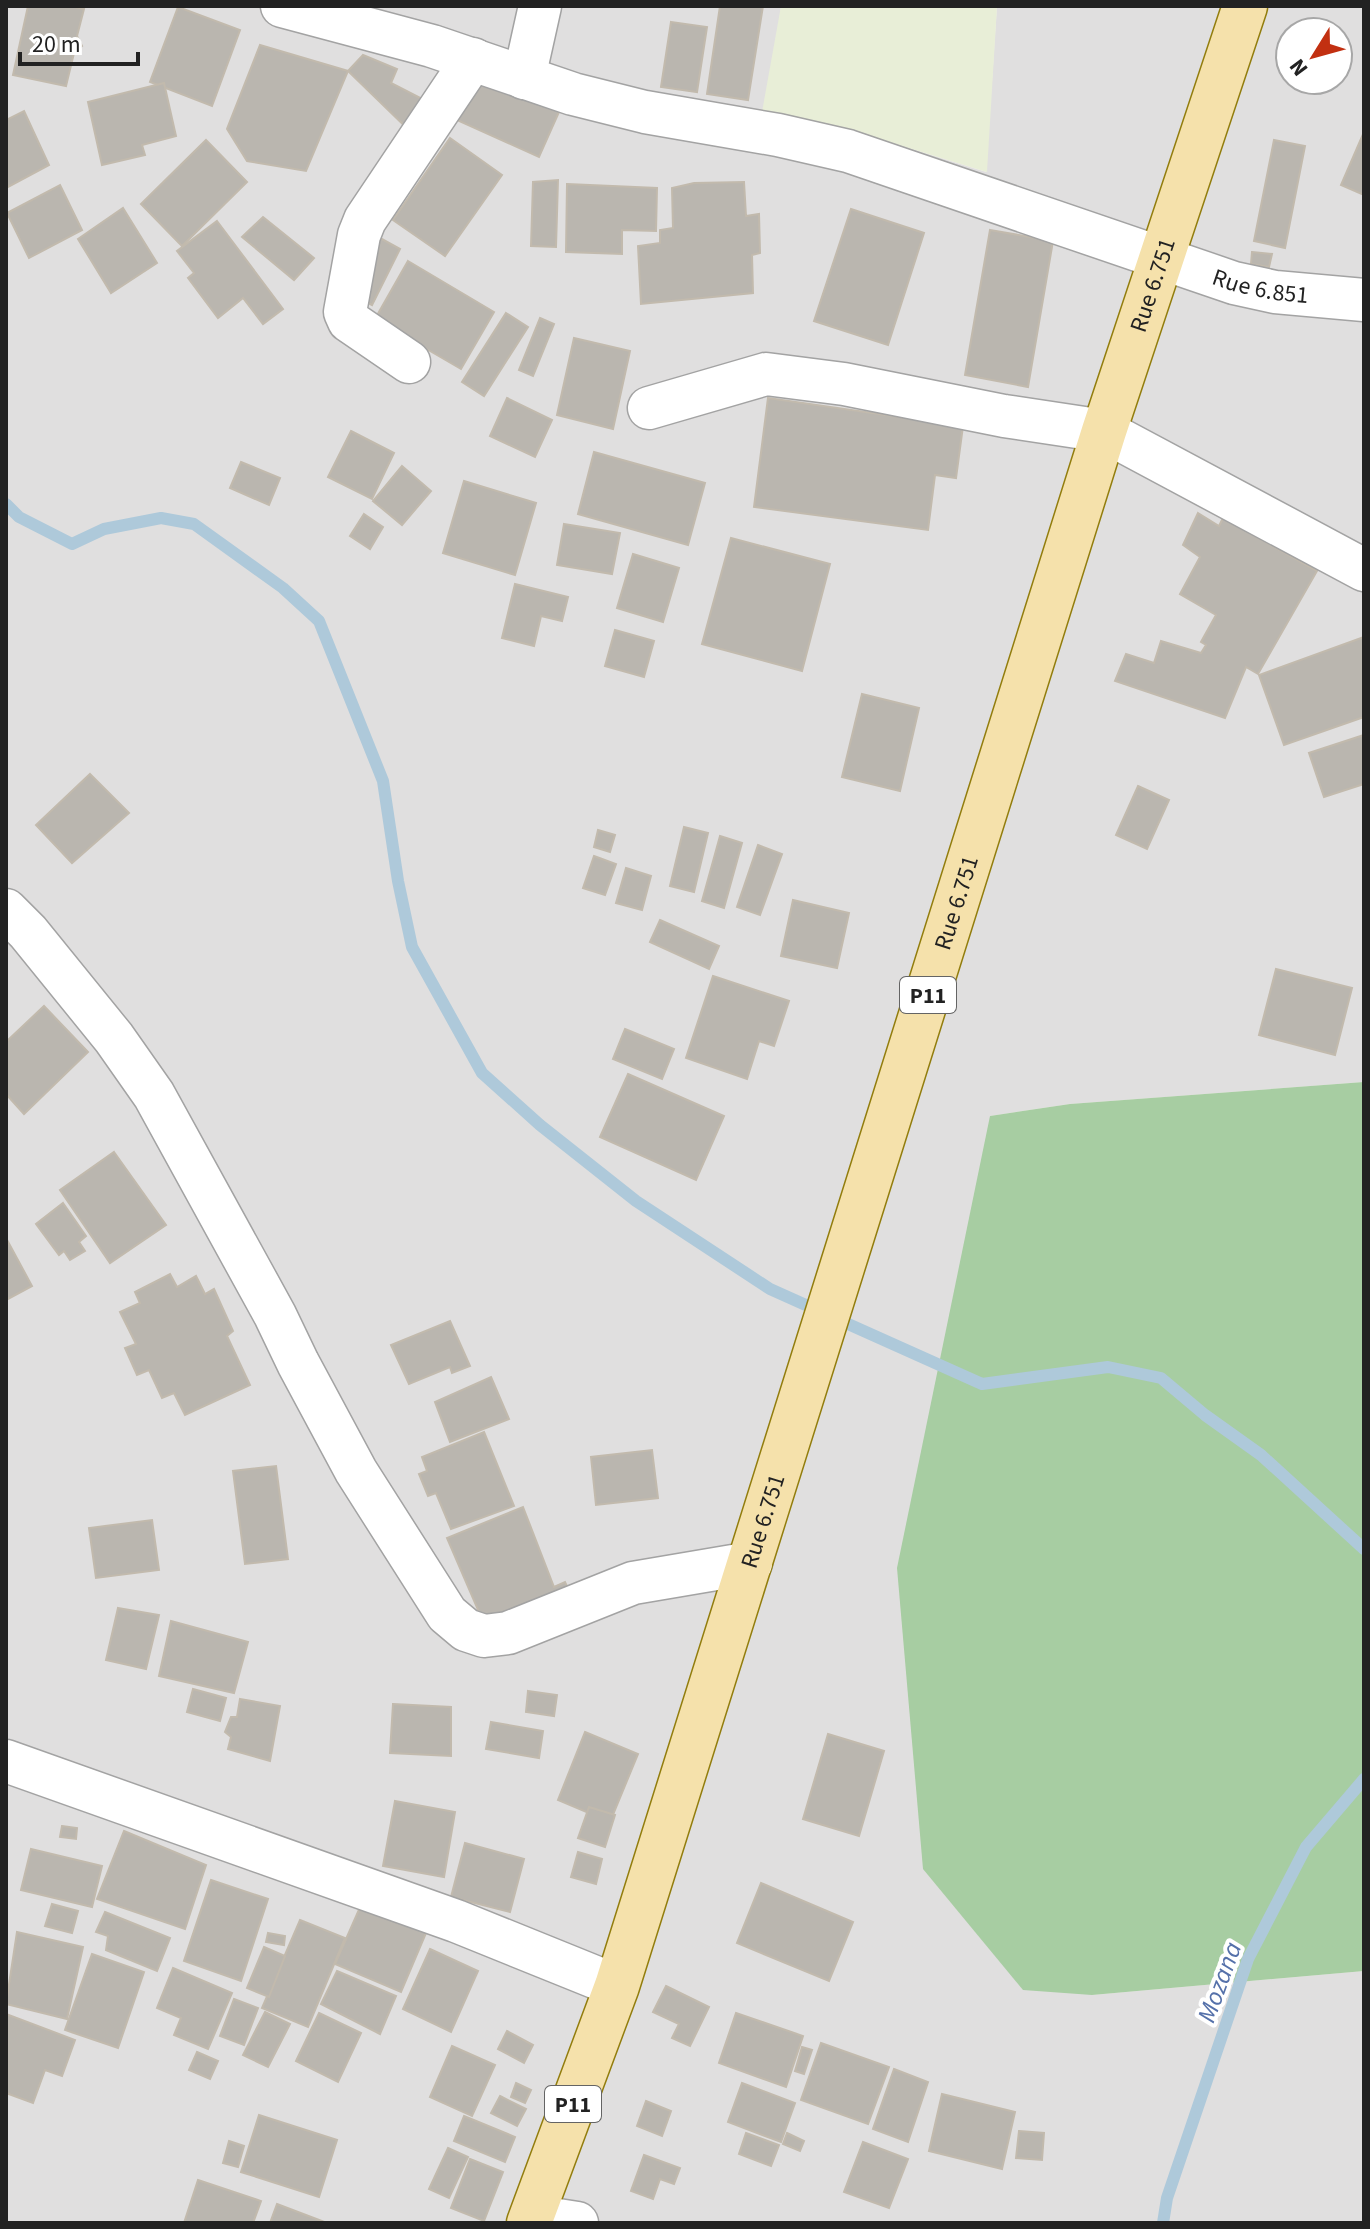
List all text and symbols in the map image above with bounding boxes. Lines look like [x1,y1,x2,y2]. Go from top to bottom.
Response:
scale bar [20,16,138,66]
north arrow [1274,16,1354,96]
text: 20 m [32,27,81,62]
text: N [1282,52,1316,83]
street label: Rue 6.751 [1121,234,1185,337]
street label: Rue 6.851 [1208,260,1310,313]
street label: Rue 6.751 [926,851,988,954]
road number: P11 [900,977,956,1013]
street label: Rue 6.751 [732,1470,794,1573]
water label: Mozana [1188,1937,1251,2028]
road number: P11 [545,2086,601,2122]

